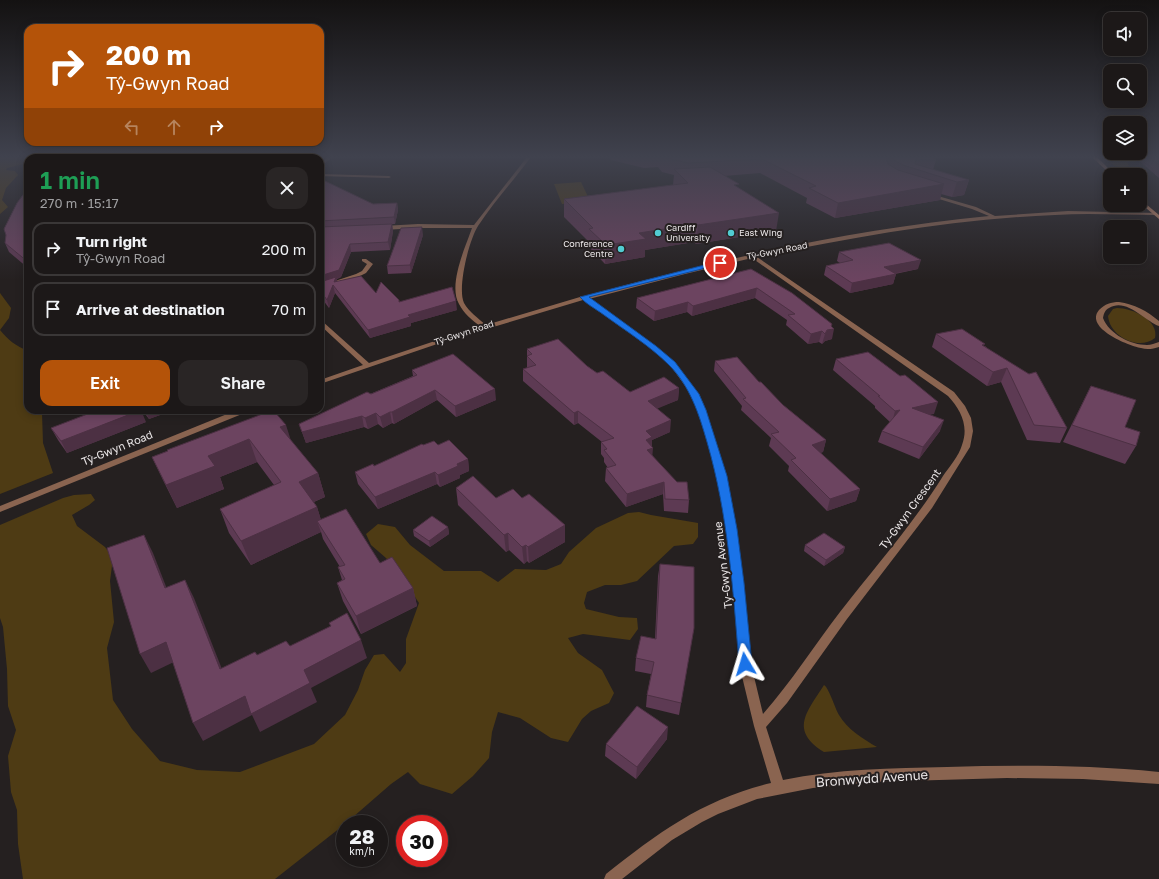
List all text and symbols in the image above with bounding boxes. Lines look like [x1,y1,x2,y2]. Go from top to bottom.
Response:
map controls [1103,12,1147,264]
button: sound [1103,12,1147,56]
text: 200 m [106,38,191,71]
icon: right [40,40,92,92]
button: search [1103,64,1147,108]
text: Tŷ-Gwyn Road [106,72,230,94]
icon: left [121,116,143,138]
icon: ahead [163,116,185,138]
icon: right [205,116,227,138]
button: layers [1103,116,1147,160]
text: 1 min [40,165,100,194]
button: close [266,167,308,209]
button: + [1103,168,1147,212]
text: 270 m · 15:17 [40,195,119,211]
button: − [1103,220,1147,264]
place label: Cardiff University [666,222,710,243]
place label: East Wing [739,227,782,238]
marker: Cardiff University [653,228,663,238]
marker: East Wing [726,228,736,238]
text: Turn right [76,232,147,250]
icon: right [42,238,64,260]
place label: Conference Centre [563,238,613,259]
street label: Tŷ-Gwyn Road [746,239,808,262]
text: 200 m [262,240,306,258]
marker: Conference Centre [616,244,626,254]
pin [703,246,737,280]
text: Tŷ-Gwyn Road [76,250,165,266]
icon: arrive [709,252,731,274]
icon: arrive [42,298,64,320]
text: Arrive at destination [76,300,225,318]
text: 70 m [272,300,306,318]
street label: Tŷ-Gwyn Road [433,318,495,347]
button: Exit [40,360,170,406]
button: Share [178,360,308,406]
street label: Tŷ-Gwyn Road [79,427,154,468]
street label: Ty-Gwyn Crescent [876,466,943,551]
street label: Ty-Gwyn Avenue [711,521,734,609]
position arrow [724,643,766,685]
street label: Bronwydd Avenue [815,766,929,790]
speed limit sign: 30 [396,815,448,867]
text: 28 [349,824,374,848]
text: km/h [349,845,375,857]

